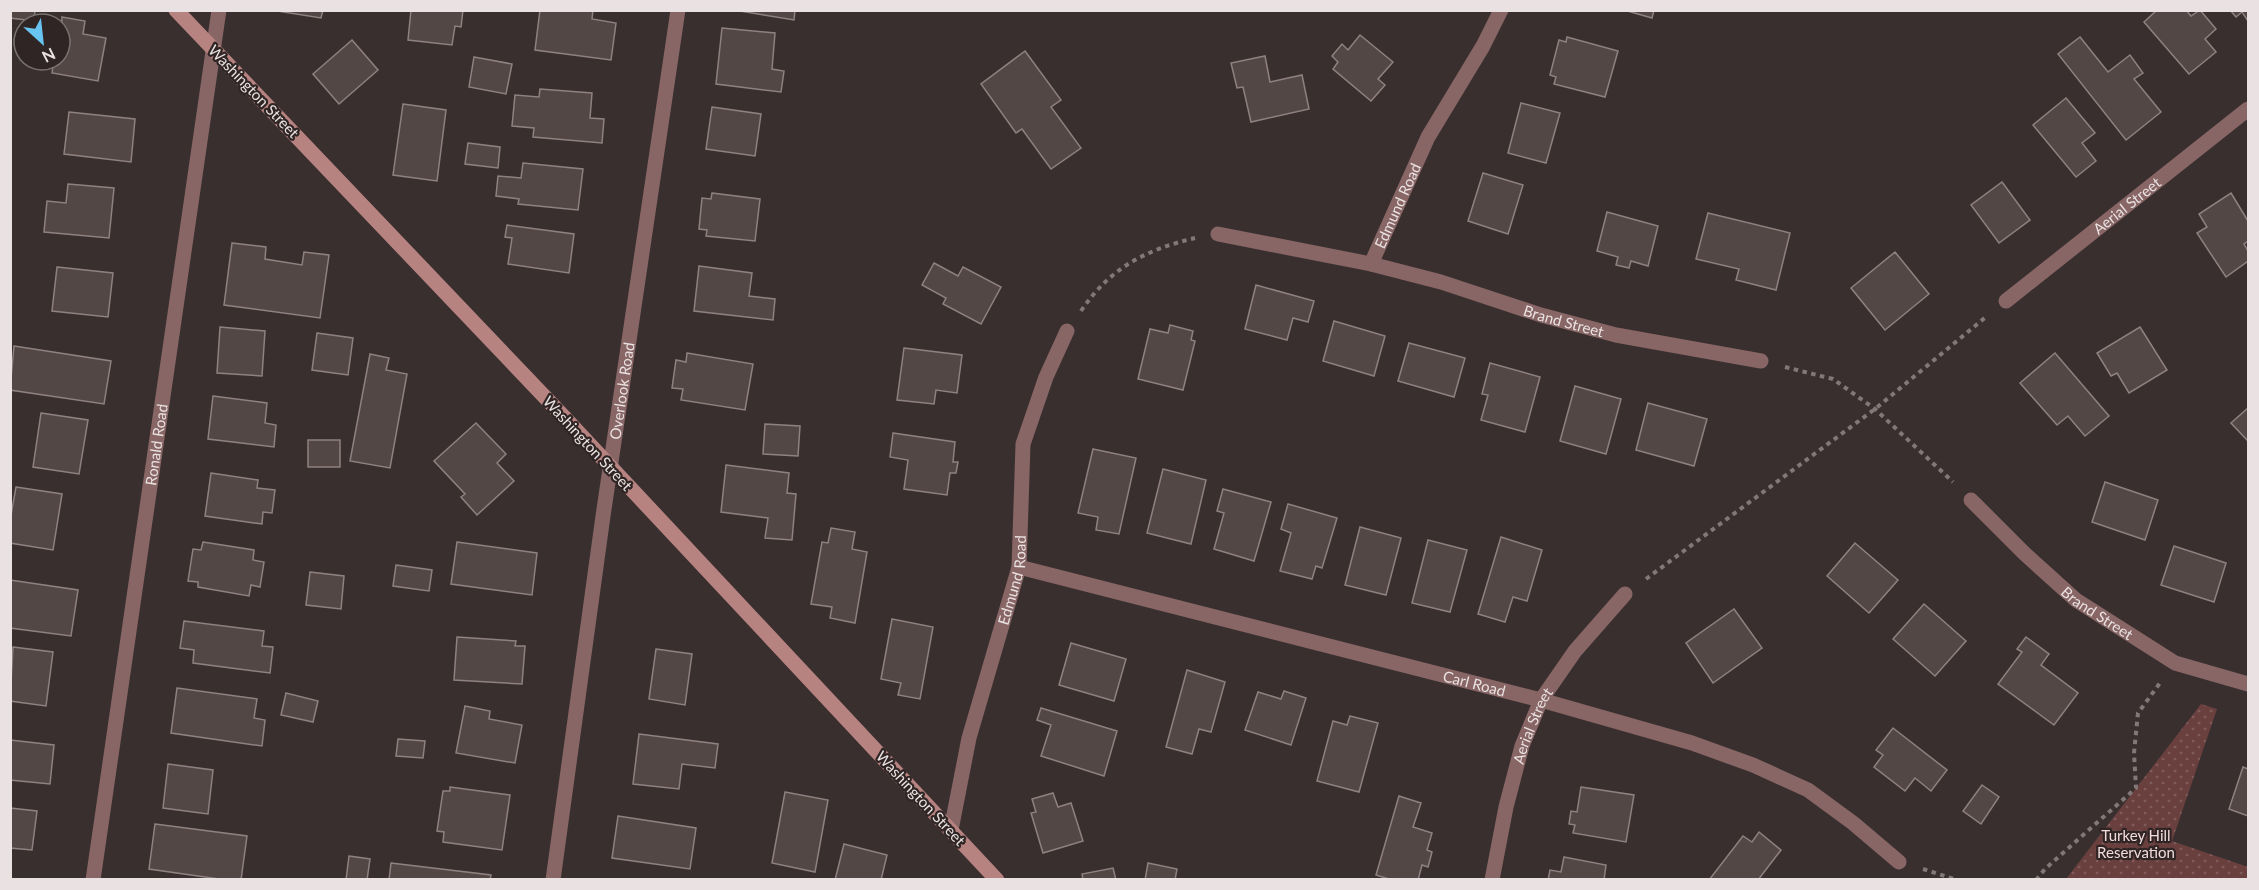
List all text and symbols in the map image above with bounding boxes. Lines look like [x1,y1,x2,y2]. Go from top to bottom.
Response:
north arrow [12,12,72,72]
street label: Washington Street [205,41,303,142]
text: N [39,45,59,67]
street label: Edmund Road [1370,160,1424,251]
street label: Aerial Street [2089,173,2165,238]
street label: Brand Street [1521,301,1606,341]
street label: Overlook Road [605,341,638,441]
street label: Washington Street [540,392,637,494]
street label: Ronald Road [141,402,171,487]
street label: Edmund Road [994,535,1029,627]
street label: Brand Street [2058,582,2137,643]
street label: Carl Road [1441,666,1508,700]
street label: Aerial Street [1509,683,1556,766]
street label: Washington Street [873,747,970,849]
park label: Turkey Hill Reservation [2097,826,2175,861]

